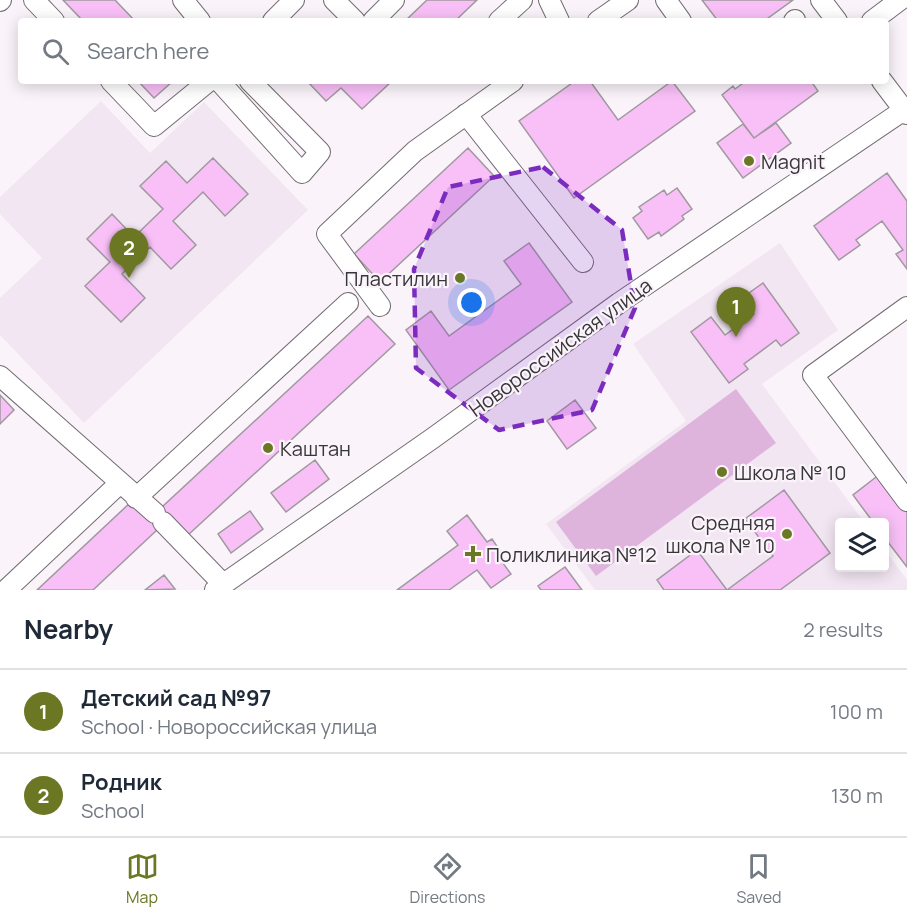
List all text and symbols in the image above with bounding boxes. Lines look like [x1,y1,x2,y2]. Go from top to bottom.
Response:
search box [18,18,889,84]
icon: search [39,35,72,68]
text: Search here [87,36,209,66]
place label: Magnit [761,148,825,175]
marker: Magnit [742,154,756,168]
pin: 2 [110,228,148,278]
place label: Пластилин [345,265,448,292]
marker: Пластилин [453,271,467,285]
street label: Новороссийская улица [463,271,657,423]
your location [457,288,486,317]
pin: 1 [716,288,756,337]
place label: Каштан [280,435,351,462]
marker: Каштан [261,441,275,455]
place label: Школа № 10 [734,459,846,486]
marker: Школа № 10 [715,465,729,479]
place label: Средняя школа № 10 [666,509,775,559]
map controls [835,518,889,572]
button: layers [835,518,889,572]
marker: Средняя школа № 10 [780,527,794,541]
place label: Поликлиника №12 [486,541,657,568]
marker: Поликлиника №12 [464,545,482,563]
text: Nearby [24,611,113,647]
text: 2 results [803,616,883,643]
text: Детский сад №97 [81,683,271,713]
text: 1 [39,698,48,725]
text: 100 m [830,698,883,725]
text: School · Новороссийская улица [81,713,377,740]
text: Родник [81,767,162,797]
text: 2 [38,782,49,809]
text: 130 m [831,782,883,809]
text: School [81,797,145,824]
tab: Map [126,850,159,908]
tab: Directions [410,850,485,908]
tab: Saved [736,850,781,908]

